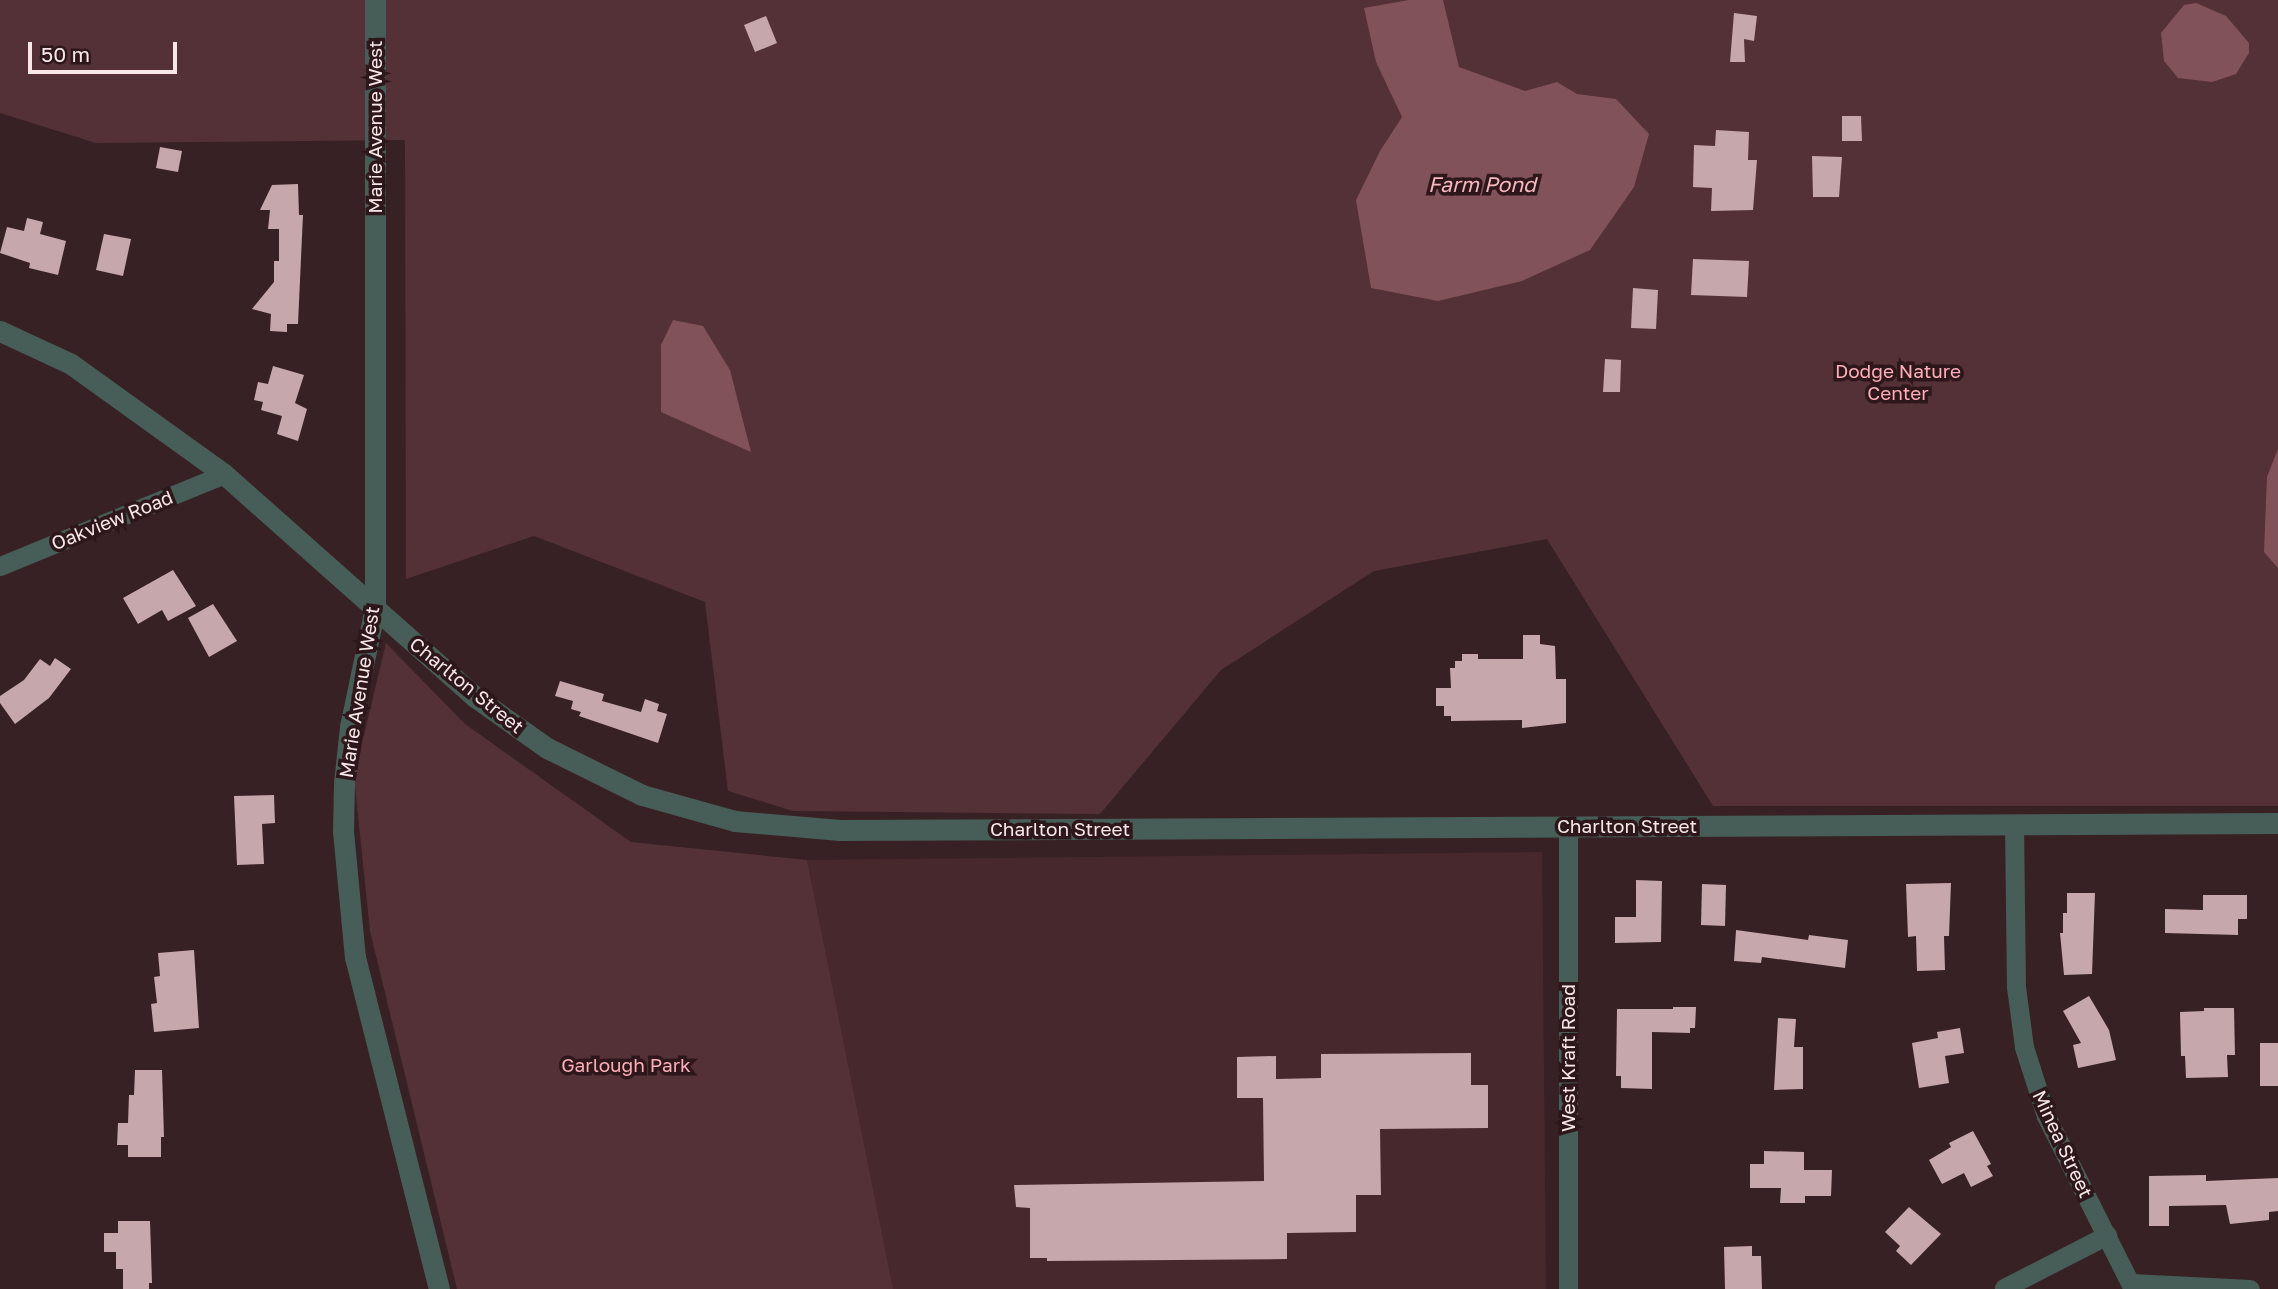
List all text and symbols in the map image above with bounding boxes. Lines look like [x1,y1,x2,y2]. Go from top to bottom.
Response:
scale bar [32,28,180,72]
street label: Marie Avenue West [364,40,386,214]
text: 50 m [41,41,90,67]
water label: Farm Pond [1428,171,1536,197]
park label: Dodge Nature Center [1835,360,1961,404]
street label: Oakview Road [48,485,176,555]
street label: Marie Avenue West [334,605,384,779]
street label: Charlton Street [405,632,529,738]
street label: Charlton Street [1557,815,1697,837]
street label: Charlton Street [990,818,1130,840]
street label: West Kraft Road [1557,984,1579,1132]
park label: Garlough Park [561,1054,691,1076]
street label: Minea Street [2028,1087,2098,1201]

